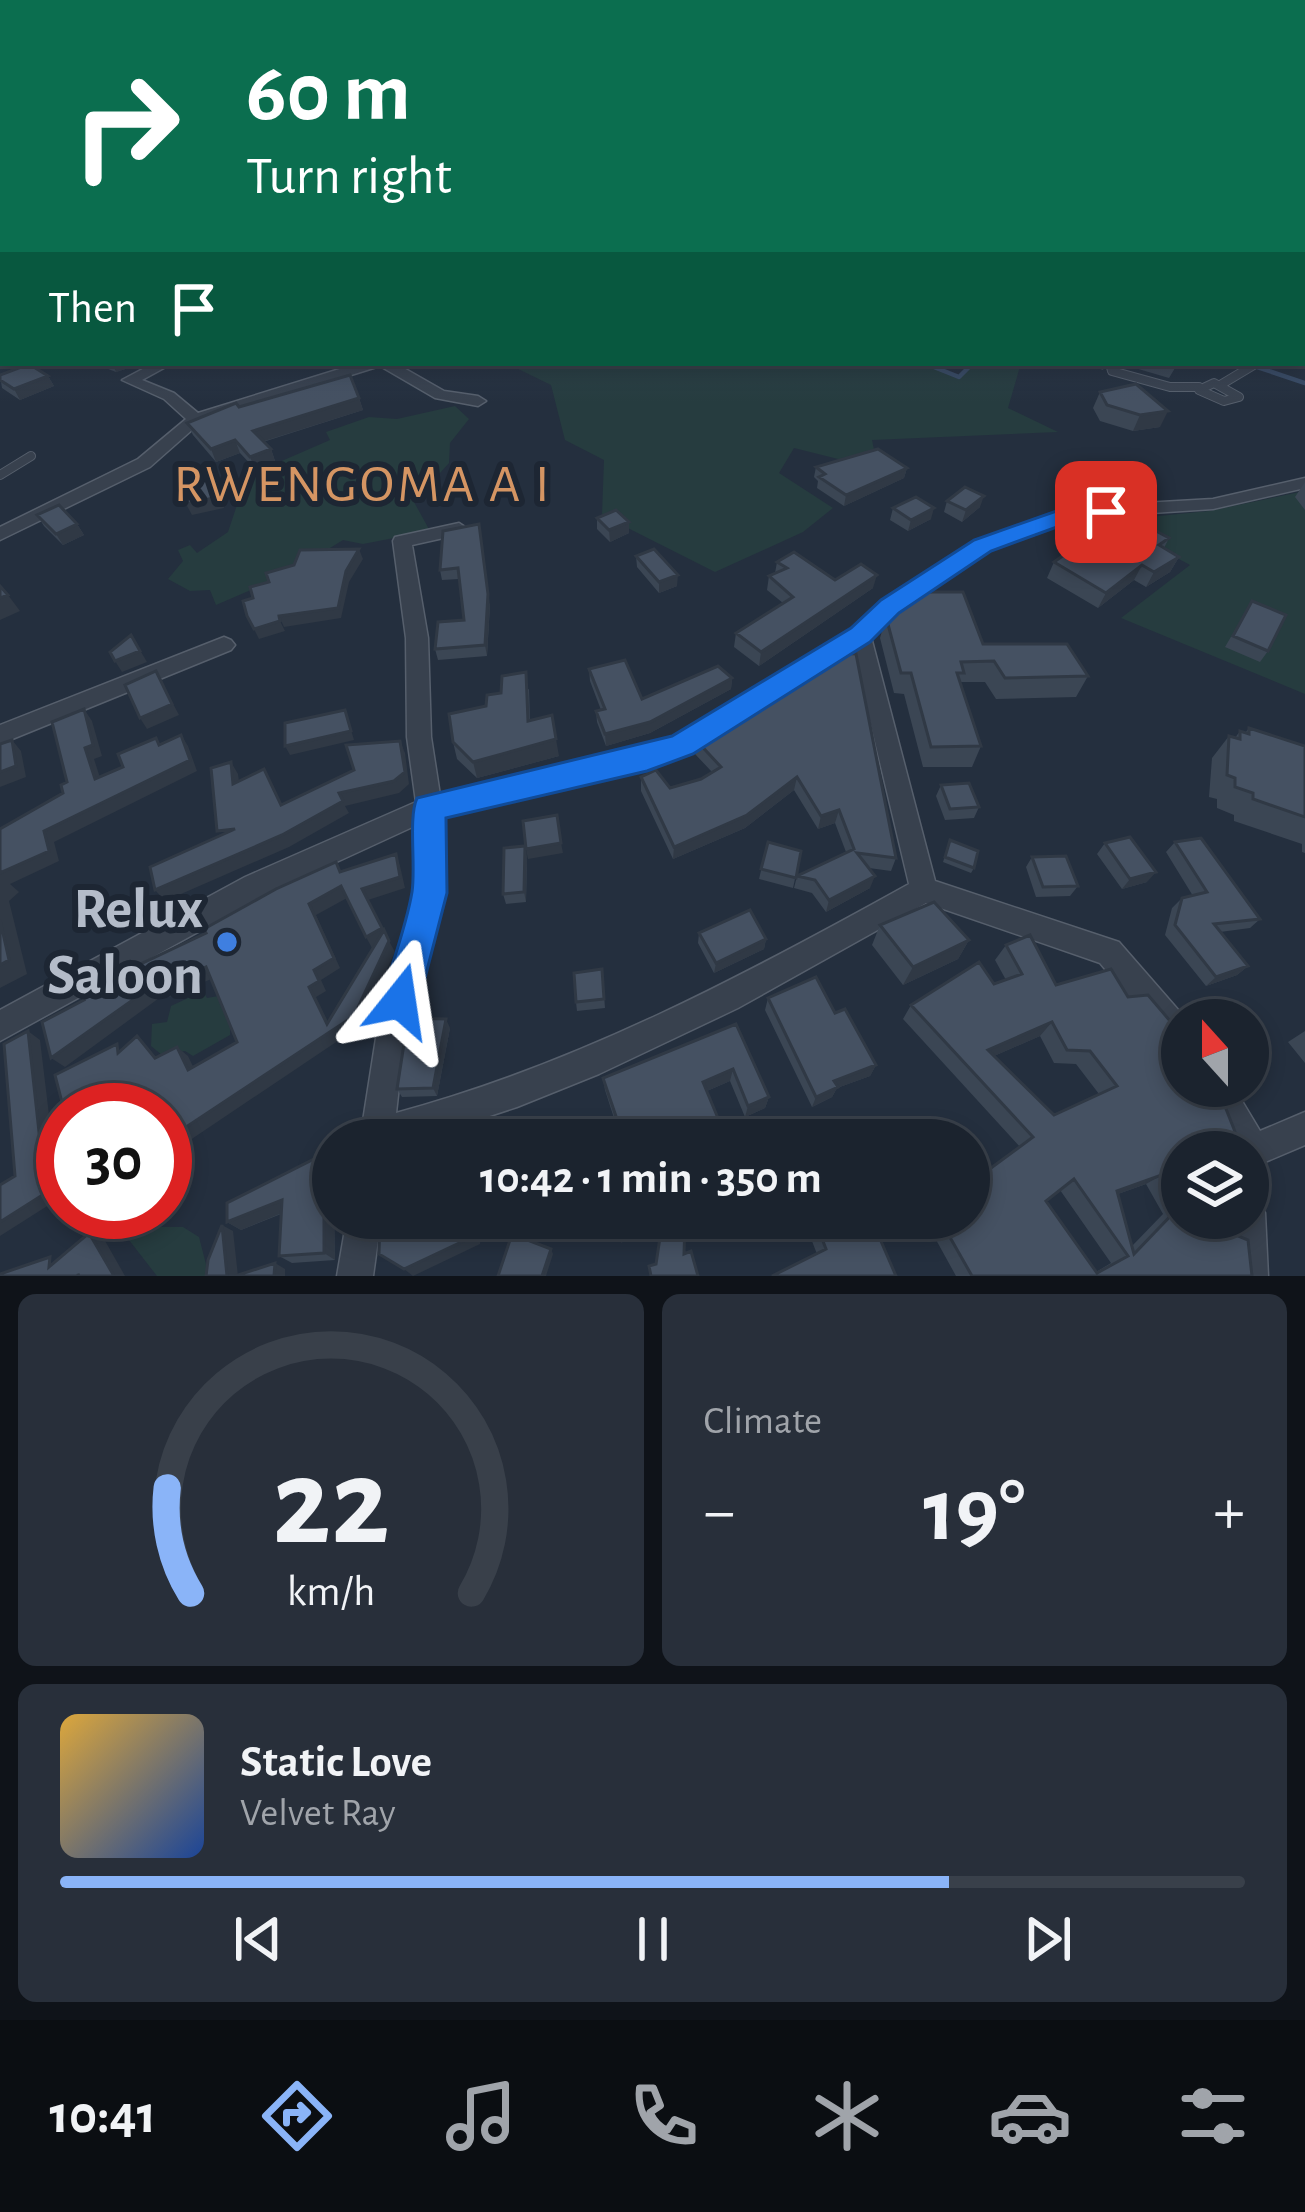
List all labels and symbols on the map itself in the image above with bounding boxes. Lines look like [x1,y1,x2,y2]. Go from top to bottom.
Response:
district label: RWENGOMA A I [174,458,552,512]
pin [1055,461,1157,563]
place label: Relux Saloon [47,881,203,1004]
marker: Relux Saloon [214,929,240,955]
position arrow [337,938,463,1064]
north arrow [1161,999,1269,1107]
speed limit sign: 30 [36,1083,192,1239]

